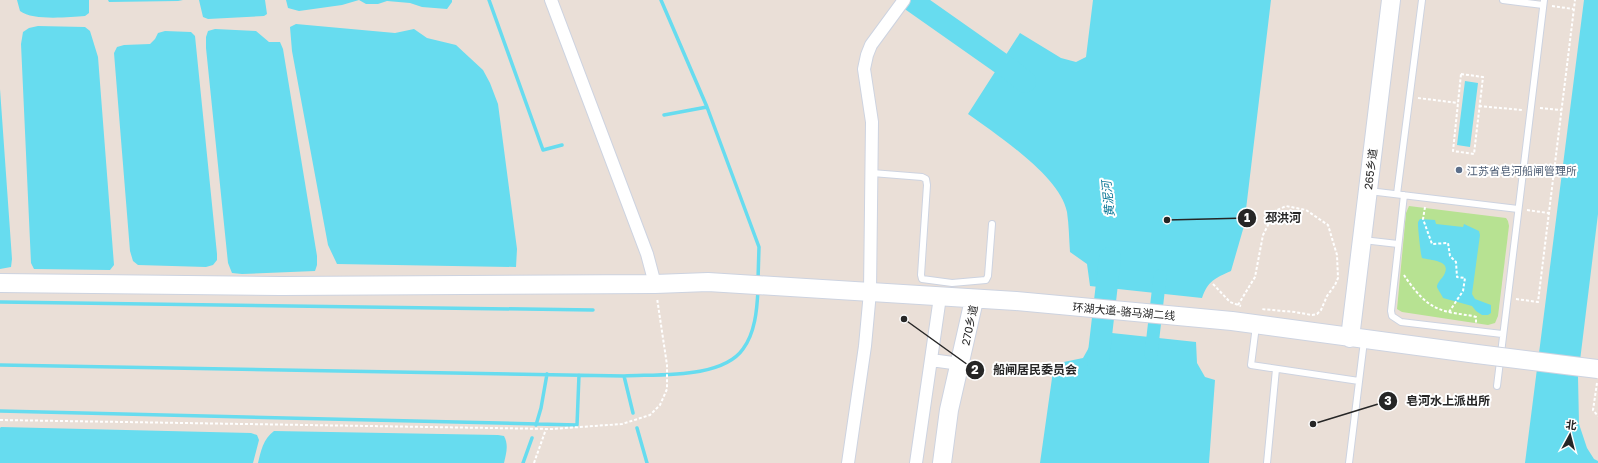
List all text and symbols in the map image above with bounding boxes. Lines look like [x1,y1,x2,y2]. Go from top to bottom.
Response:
street label: 265乡道 [1361,148,1379,190]
place label: 江苏省皂河船闸管理所 [1467,164,1577,177]
marker: 江苏省皂河船闸管理所 [1454,165,1464,175]
water label: 黄泥河 [1098,178,1117,218]
callout: 邳洪河 [1237,206,1309,230]
text: 1 [1244,210,1250,225]
text: 邳洪河 [1265,210,1301,225]
street label: 环湖大道-骆马湖二线 [1072,300,1176,322]
street label: 270乡道 [958,304,980,346]
callout: 船闸居民委员会 [965,358,1085,382]
text: 2 [971,362,979,377]
text: 船闸居民委员会 [993,362,1077,377]
callout: 皂河水上派出所 [1378,389,1498,413]
text: 3 [1384,393,1392,408]
text: 皂河水上派出所 [1406,393,1490,408]
north arrow [1550,415,1590,455]
text: 北 [1565,417,1578,432]

